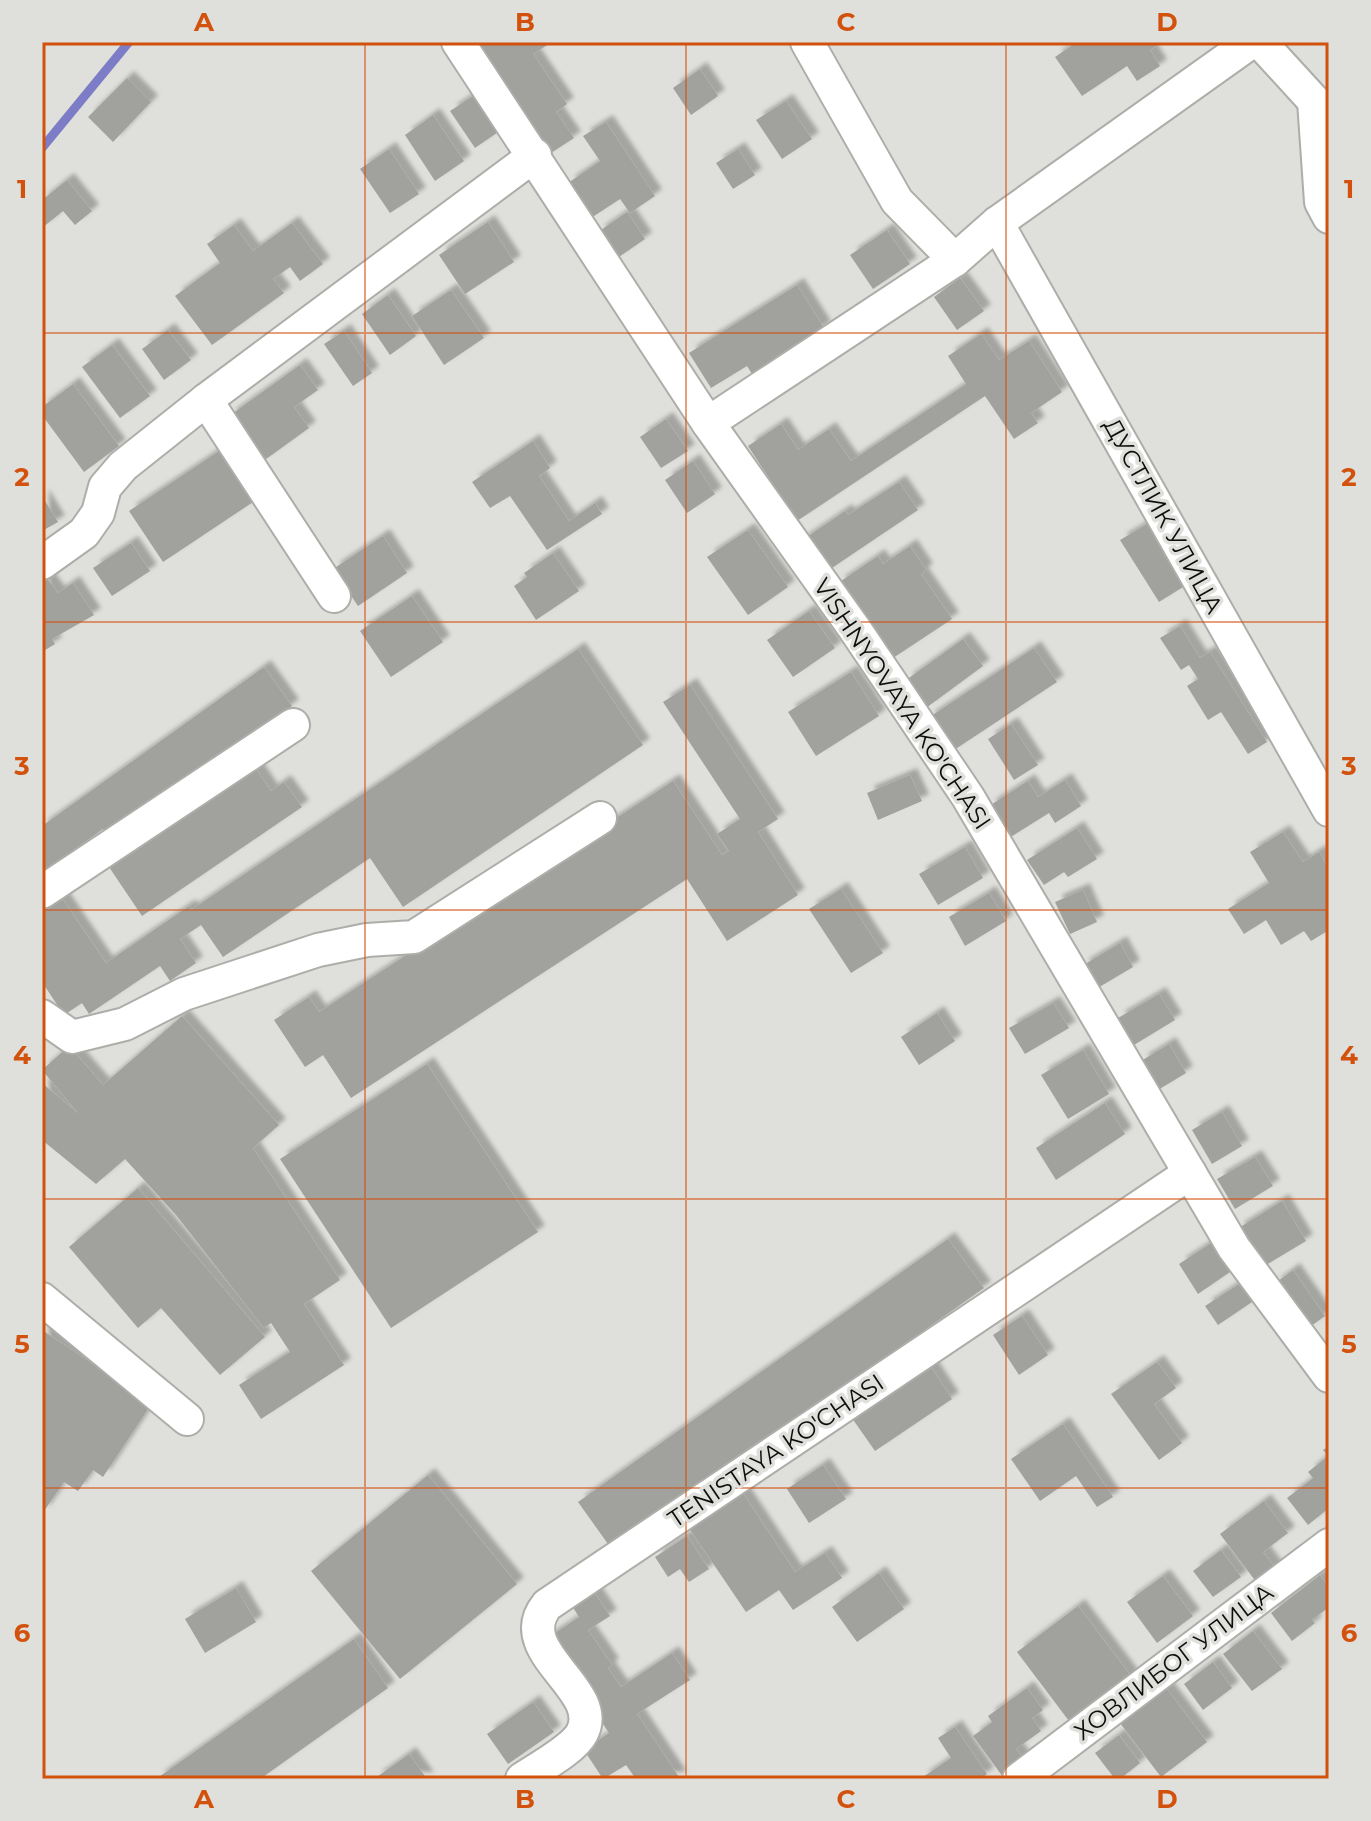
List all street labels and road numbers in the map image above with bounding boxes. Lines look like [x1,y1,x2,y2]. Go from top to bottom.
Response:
street label: ДУСТЛИК УЛИЦА [1098,413,1229,619]
street label: VISHNYOVAYA KO'CHASI [807,573,997,835]
street label: TENISTAYA KO'CHASI [662,1368,889,1534]
street label: ХОВЛИБОГ УЛИЦА [1068,1577,1279,1746]

